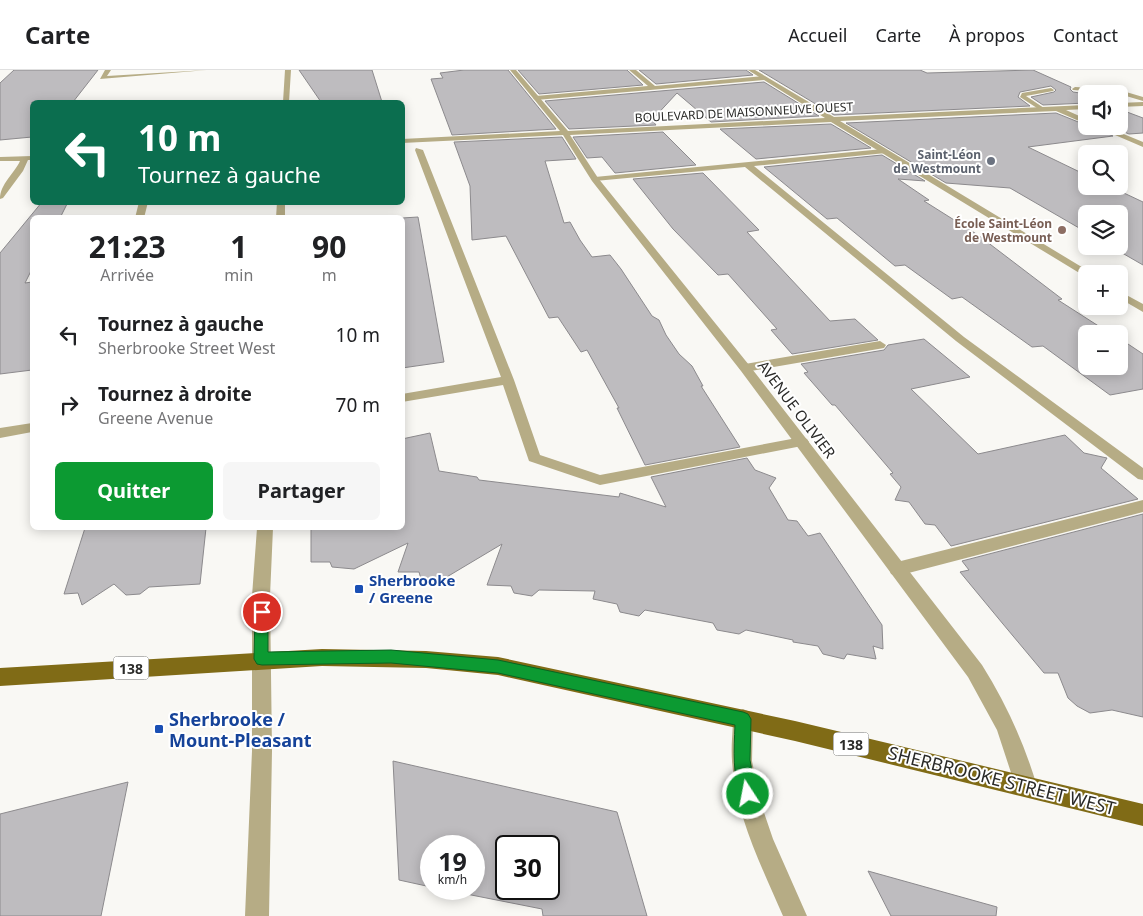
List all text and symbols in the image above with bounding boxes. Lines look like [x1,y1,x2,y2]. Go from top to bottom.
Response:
text: Carte [25,18,90,51]
text: Accueil [788,23,848,47]
text: Carte [876,23,921,47]
text: À propos [949,23,1025,47]
text: Contact [1053,23,1118,47]
map controls [1078,85,1128,375]
button: sound [1078,85,1128,135]
street label: BOULEVARD DE MAISONNEUVE OUEST [634,98,854,126]
text: 10 m [138,114,221,161]
icon: left [55,120,120,185]
button: search [1078,145,1128,195]
place label: Saint-Léon de Westmount [893,146,981,177]
marker: Saint-Léon de Westmount [985,155,997,167]
text: Tournez à gauche [138,159,321,189]
button: layers [1078,205,1128,255]
place label: École Saint-Léon de Westmount [954,215,1052,246]
marker: École Saint-Léon de Westmount [1056,224,1068,236]
text: 21:23 [89,226,166,267]
text: 1 [230,226,247,267]
text: 90 [312,226,346,267]
text: Arrivée [100,264,154,286]
text: min [224,264,253,286]
text: m [322,264,337,286]
button: + [1078,265,1128,315]
text: Tournez à gauche [98,311,264,337]
icon: left [55,321,83,349]
text: 10 m [336,322,380,348]
button: − [1078,325,1128,375]
text: Sherbrooke Street West [98,337,275,359]
street label: AVENUE OLIVIER [754,356,841,462]
text: Tournez à droite [98,381,252,407]
icon: right [55,391,83,419]
text: 70 m [336,392,380,418]
text: Greene Avenue [98,407,213,429]
button: Quitter [55,462,213,520]
button: Partager [223,462,380,520]
place label: Sherbrooke / Greene [369,570,456,607]
marker: Sherbrooke / Greene [353,583,365,595]
pin [241,591,283,633]
icon: arrive [248,598,276,626]
road number: 138 [114,656,148,680]
place label: Sherbrooke / Mount-Pleasant [169,707,312,752]
marker: Sherbrooke / Mount-Pleasant [153,723,165,735]
road number: 138 [834,732,868,756]
street label: SHERBROOKE STREET WEST [886,740,1118,820]
position arrow [721,767,773,819]
speed limit sign: 30 [495,835,560,900]
text: 19 [438,844,467,878]
text: km/h [438,871,467,888]

